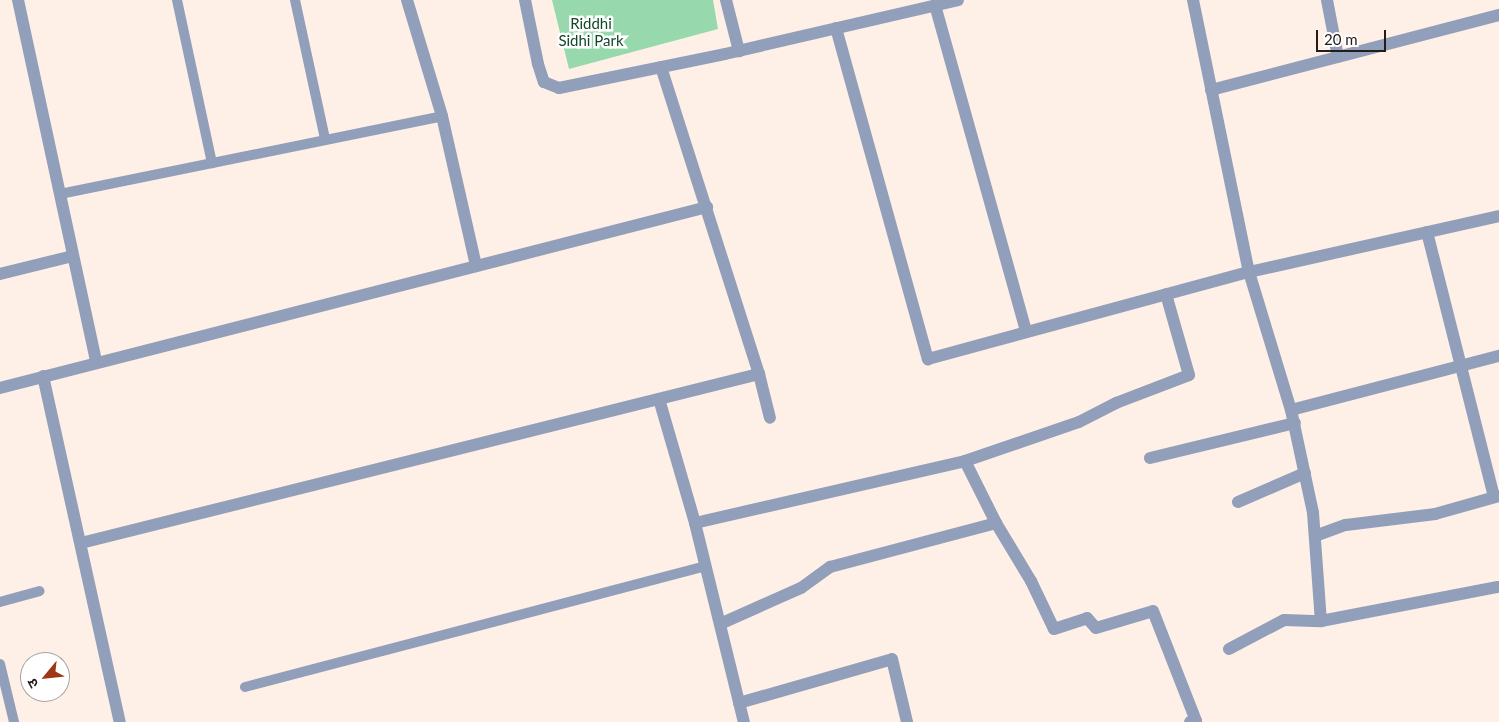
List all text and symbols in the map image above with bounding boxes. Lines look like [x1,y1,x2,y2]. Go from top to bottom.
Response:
park label: Riddhi Sidhi Park [558,14,624,49]
scale bar [1319,20,1389,52]
text: 20 m [1324,30,1358,48]
north arrow [20,652,70,702]
text: उ [23,676,42,691]

